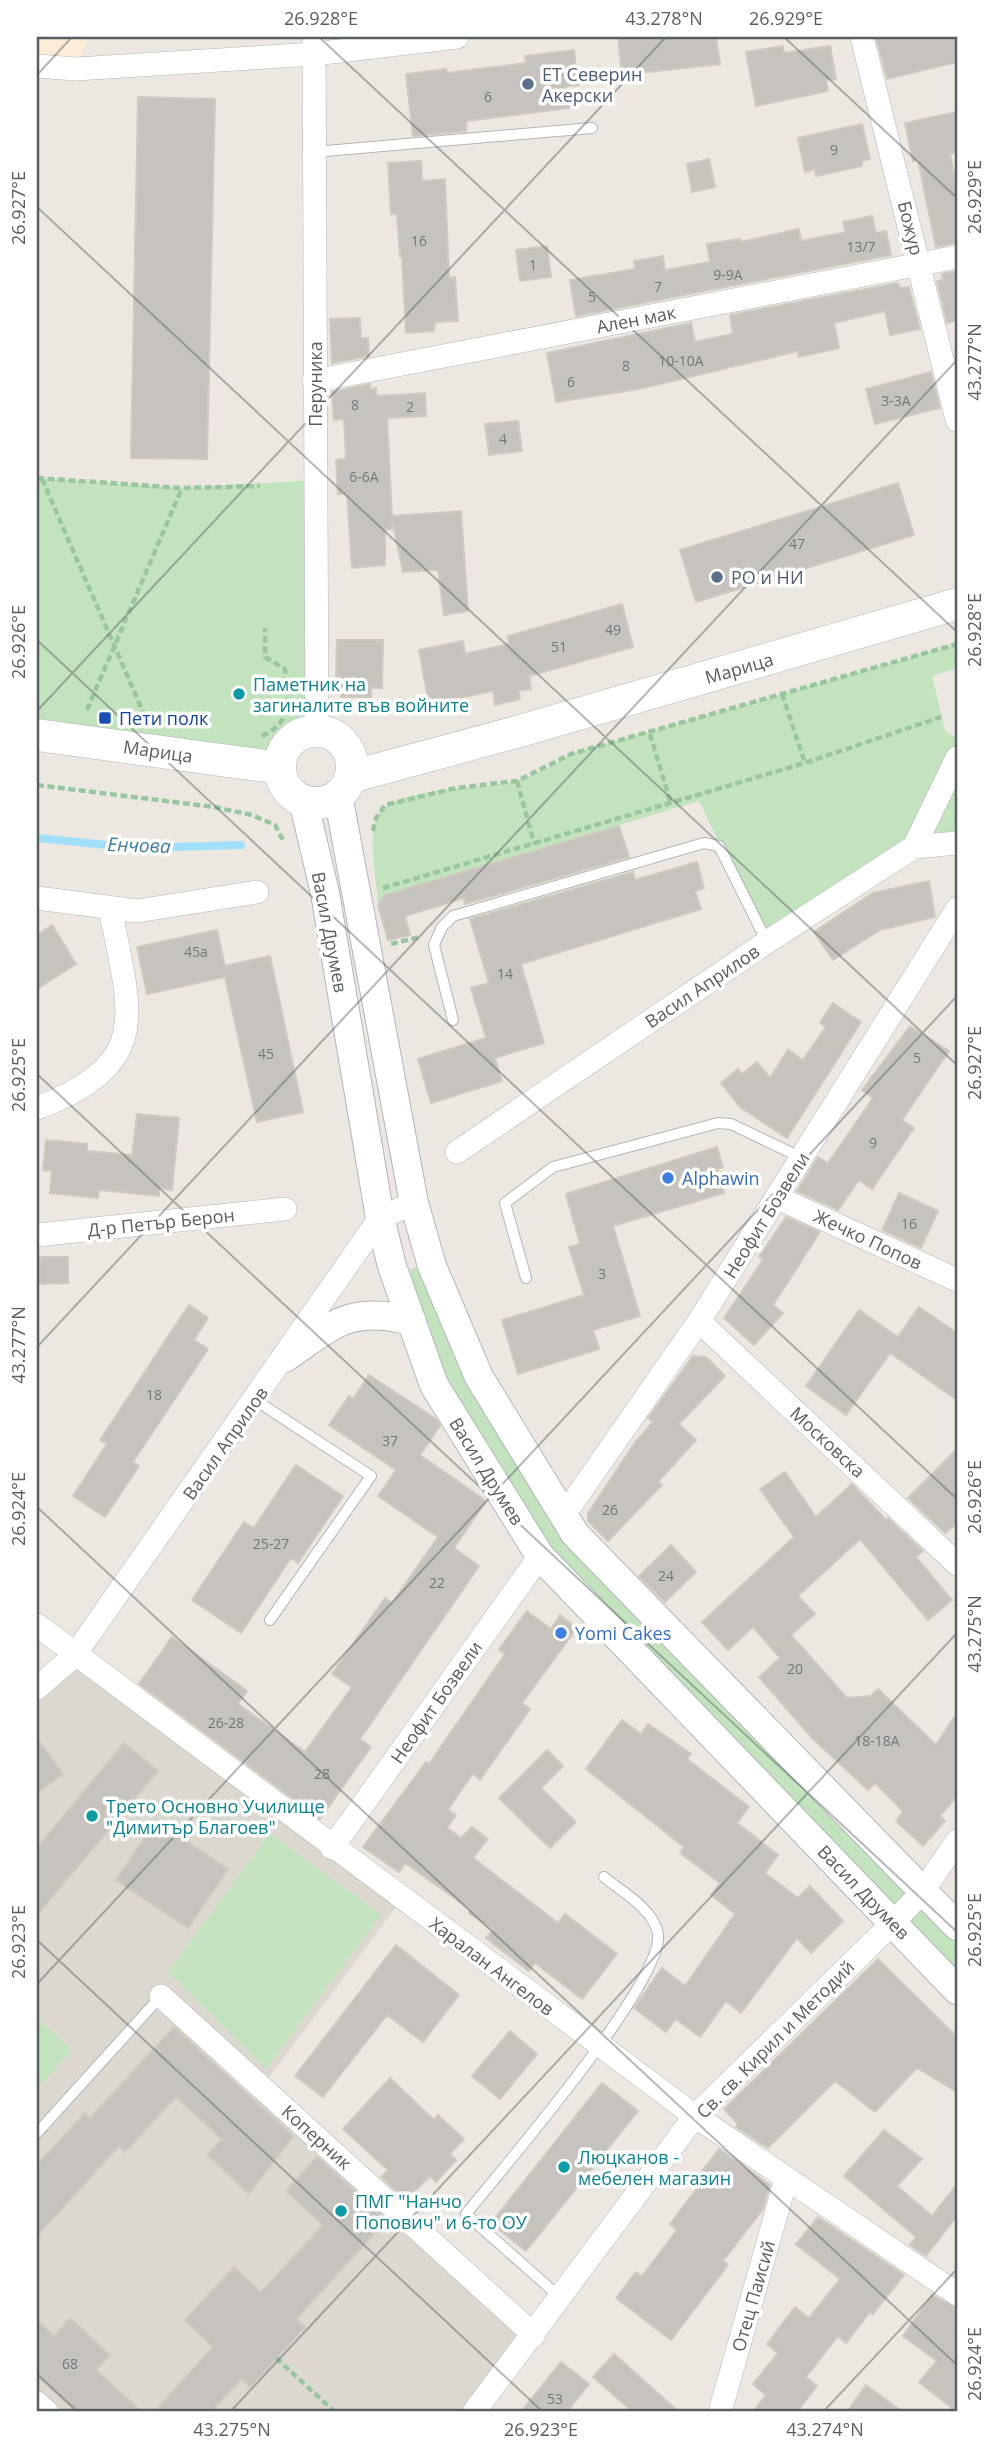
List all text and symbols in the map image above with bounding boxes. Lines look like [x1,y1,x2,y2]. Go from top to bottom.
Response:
text: 26.928°E [284,6,358,30]
text: 43.278°N [625,6,703,30]
text: 26.929°E [749,6,823,30]
place label: ЕТ Северин Акерски [542,62,642,107]
marker: ЕТ Северин Акерски [520,76,536,92]
house number: 6 [484,87,492,106]
house number: 9 [830,140,838,159]
text: 26.929°E [962,160,986,234]
text: 26.927°E [6,171,30,245]
street label: Божур [893,198,929,258]
house number: 16 [411,231,427,250]
house number: 13/7 [846,237,876,256]
house number: 1 [529,255,537,274]
house number: 9-9A [713,265,743,284]
house number: 7 [654,277,662,296]
house number: 5 [588,287,596,306]
street label: Ален мак [594,299,678,338]
text: 43.277°N [962,323,986,401]
street label: Перуника [303,341,327,427]
house number: 10-10A [658,351,704,370]
house number: 8 [622,356,630,375]
house number: 6 [567,372,575,391]
house number: 3-3A [881,391,911,410]
house number: 8 [351,395,359,414]
house number: 2 [406,397,414,416]
house number: 4 [499,429,507,448]
house number: 6-6А [349,467,379,486]
house number: 47 [789,534,805,553]
place label: РО и НИ [731,565,804,589]
marker: РО и НИ [709,569,725,585]
text: 26.928°E [962,593,986,667]
text: 26.926°E [6,605,30,679]
house number: 49 [605,620,621,639]
house number: 51 [551,637,567,656]
street label: Марица [702,647,776,689]
place label: Паметник на загиналите във войните [253,672,469,717]
marker: Паметник на загиналите във войните [231,686,247,702]
place label: Пети полк [119,706,209,730]
marker: Пети полк [97,710,113,726]
street label: Марица [122,734,194,768]
water label: Енчова [107,831,171,859]
street label: Васил Друмев [307,870,353,994]
street label: Васил Априлов [640,939,764,1033]
house number: 45a [184,942,208,961]
house number: 14 [497,964,513,983]
text: 26.927°E [962,1026,986,1100]
text: 26.925°E [6,1038,30,1112]
house number: 45 [258,1044,274,1063]
house number: 5 [913,1048,921,1067]
house number: 9 [869,1133,877,1152]
street label: Неофит Бозвели [718,1147,814,1283]
place label: Alphawin [682,1166,760,1190]
marker: Alphawin [660,1170,676,1186]
street label: Д-р Петър Берон [86,1202,236,1242]
street label: Жечко Попов [810,1203,926,1275]
house number: 16 [901,1214,917,1233]
house number: 3 [598,1264,606,1283]
text: 43.277°N [6,1306,30,1384]
street label: Васил Априлов [177,1382,273,1504]
house number: 18 [146,1385,162,1404]
street label: Московска [785,1401,871,1483]
street label: Васил Друмев [444,1413,530,1529]
house number: 37 [382,1431,398,1450]
text: 26.926°E [962,1460,986,1534]
text: 26.924°E [6,1472,30,1546]
house number: 26 [602,1500,618,1519]
house number: 25-27 [253,1534,289,1553]
house number: 24 [658,1566,674,1585]
house number: 22 [429,1573,445,1592]
text: 43.275°N [962,1595,986,1673]
place label: Yomi Cakes [575,1621,671,1645]
marker: Yomi Cakes [553,1625,569,1641]
street label: Неофит Бозвели [385,1636,487,1768]
house number: 20 [787,1659,803,1678]
house number: 26-28 [208,1713,244,1732]
house number: 18-18A [854,1731,900,1750]
house number: 28 [314,1764,330,1783]
place label: Трето Основно Училище "Димитър Благоев" [106,1794,325,1839]
marker: Трето Основно Училище "Димитър Благоев" [84,1808,100,1824]
street label: Васил Друмев [813,1840,915,1944]
text: 26.925°E [962,1893,986,1967]
text: 26.923°E [6,1905,30,1979]
street label: Харалан Ангелов [425,1911,559,2021]
street label: Св. св. Кирил и Методий [691,1955,859,2123]
street label: Коперник [277,2099,358,2175]
place label: Люцканов - мебелен магазин [578,2145,731,2190]
marker: Люцканов - мебелен магазин [556,2159,572,2175]
place label: ПМГ "Нанчо Попович" и 6-то ОУ [355,2189,528,2234]
marker: ПМГ "Нанчо Попович" и 6-то ОУ [333,2203,349,2219]
street label: Отец Паисий [726,2238,780,2354]
text: 26.924°E [962,2327,986,2401]
house number: 68 [62,2354,78,2373]
house number: 53 [547,2389,563,2408]
text: 43.275°N [193,2417,271,2441]
text: 26.923°E [504,2417,578,2441]
text: 43.274°N [786,2417,864,2441]

